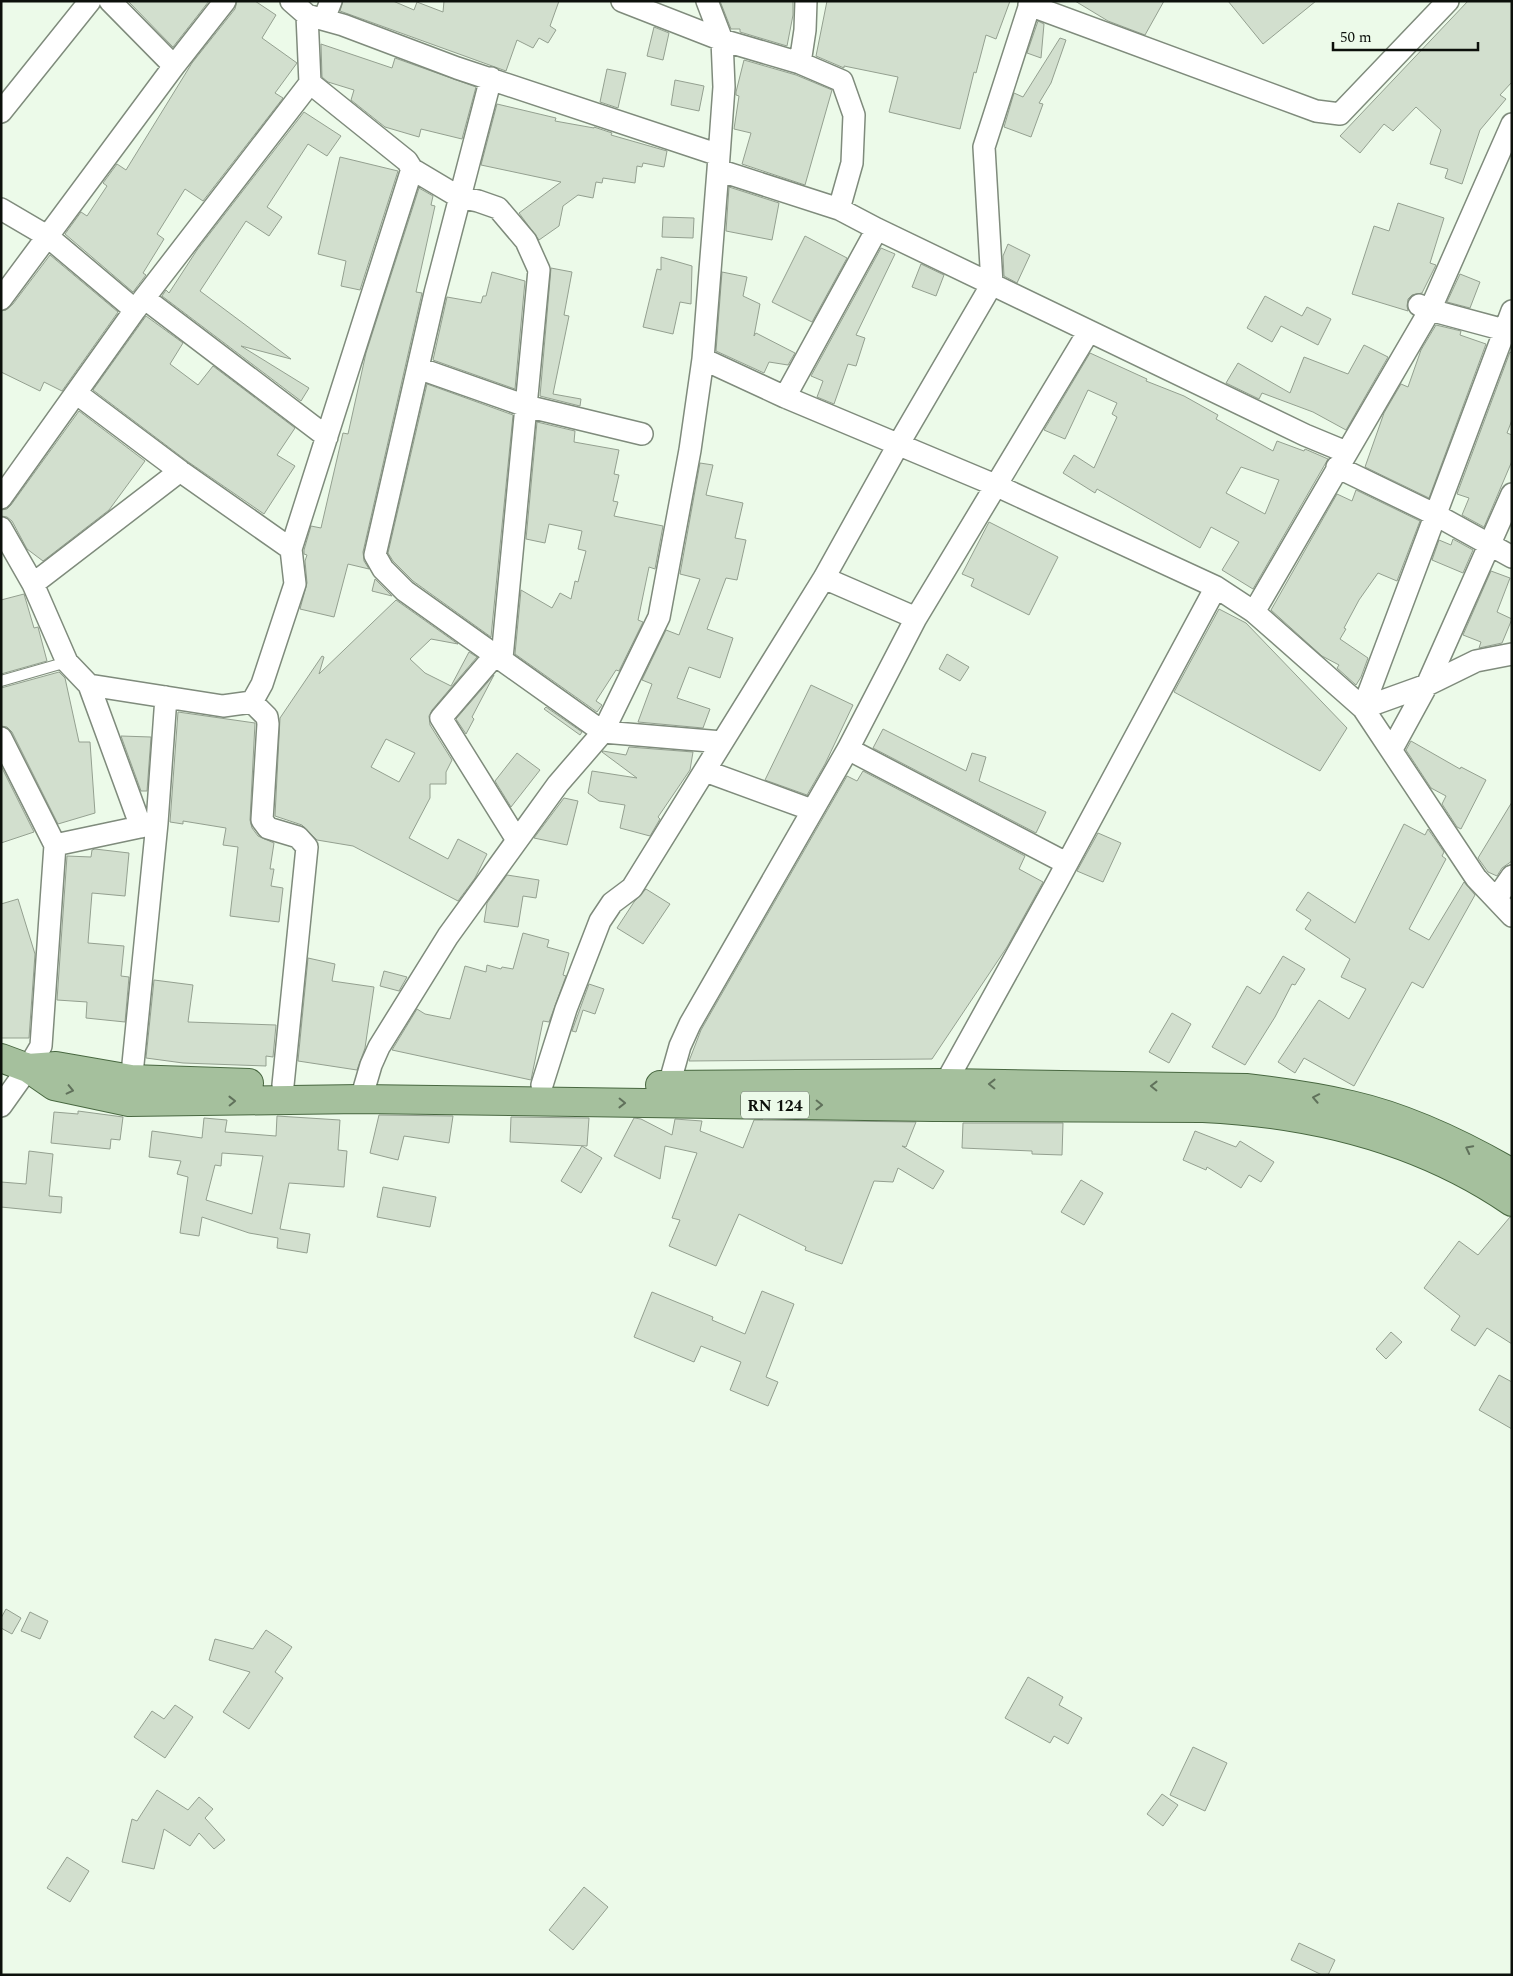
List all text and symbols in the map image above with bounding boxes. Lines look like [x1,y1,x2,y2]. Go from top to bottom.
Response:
scale bar [1333,20,1478,52]
text: 50 m [1340,26,1372,49]
one-way arrow [987,1079,995,1089]
one-way arrow [1150,1081,1158,1091]
one-way arrow [66,1084,75,1095]
road number: RN 124 [741,1092,809,1118]
one-way arrow [1312,1093,1320,1104]
one-way arrow [228,1096,236,1106]
one-way arrow [618,1098,626,1108]
one-way arrow [815,1100,823,1111]
one-way arrow [1466,1146,1475,1156]

